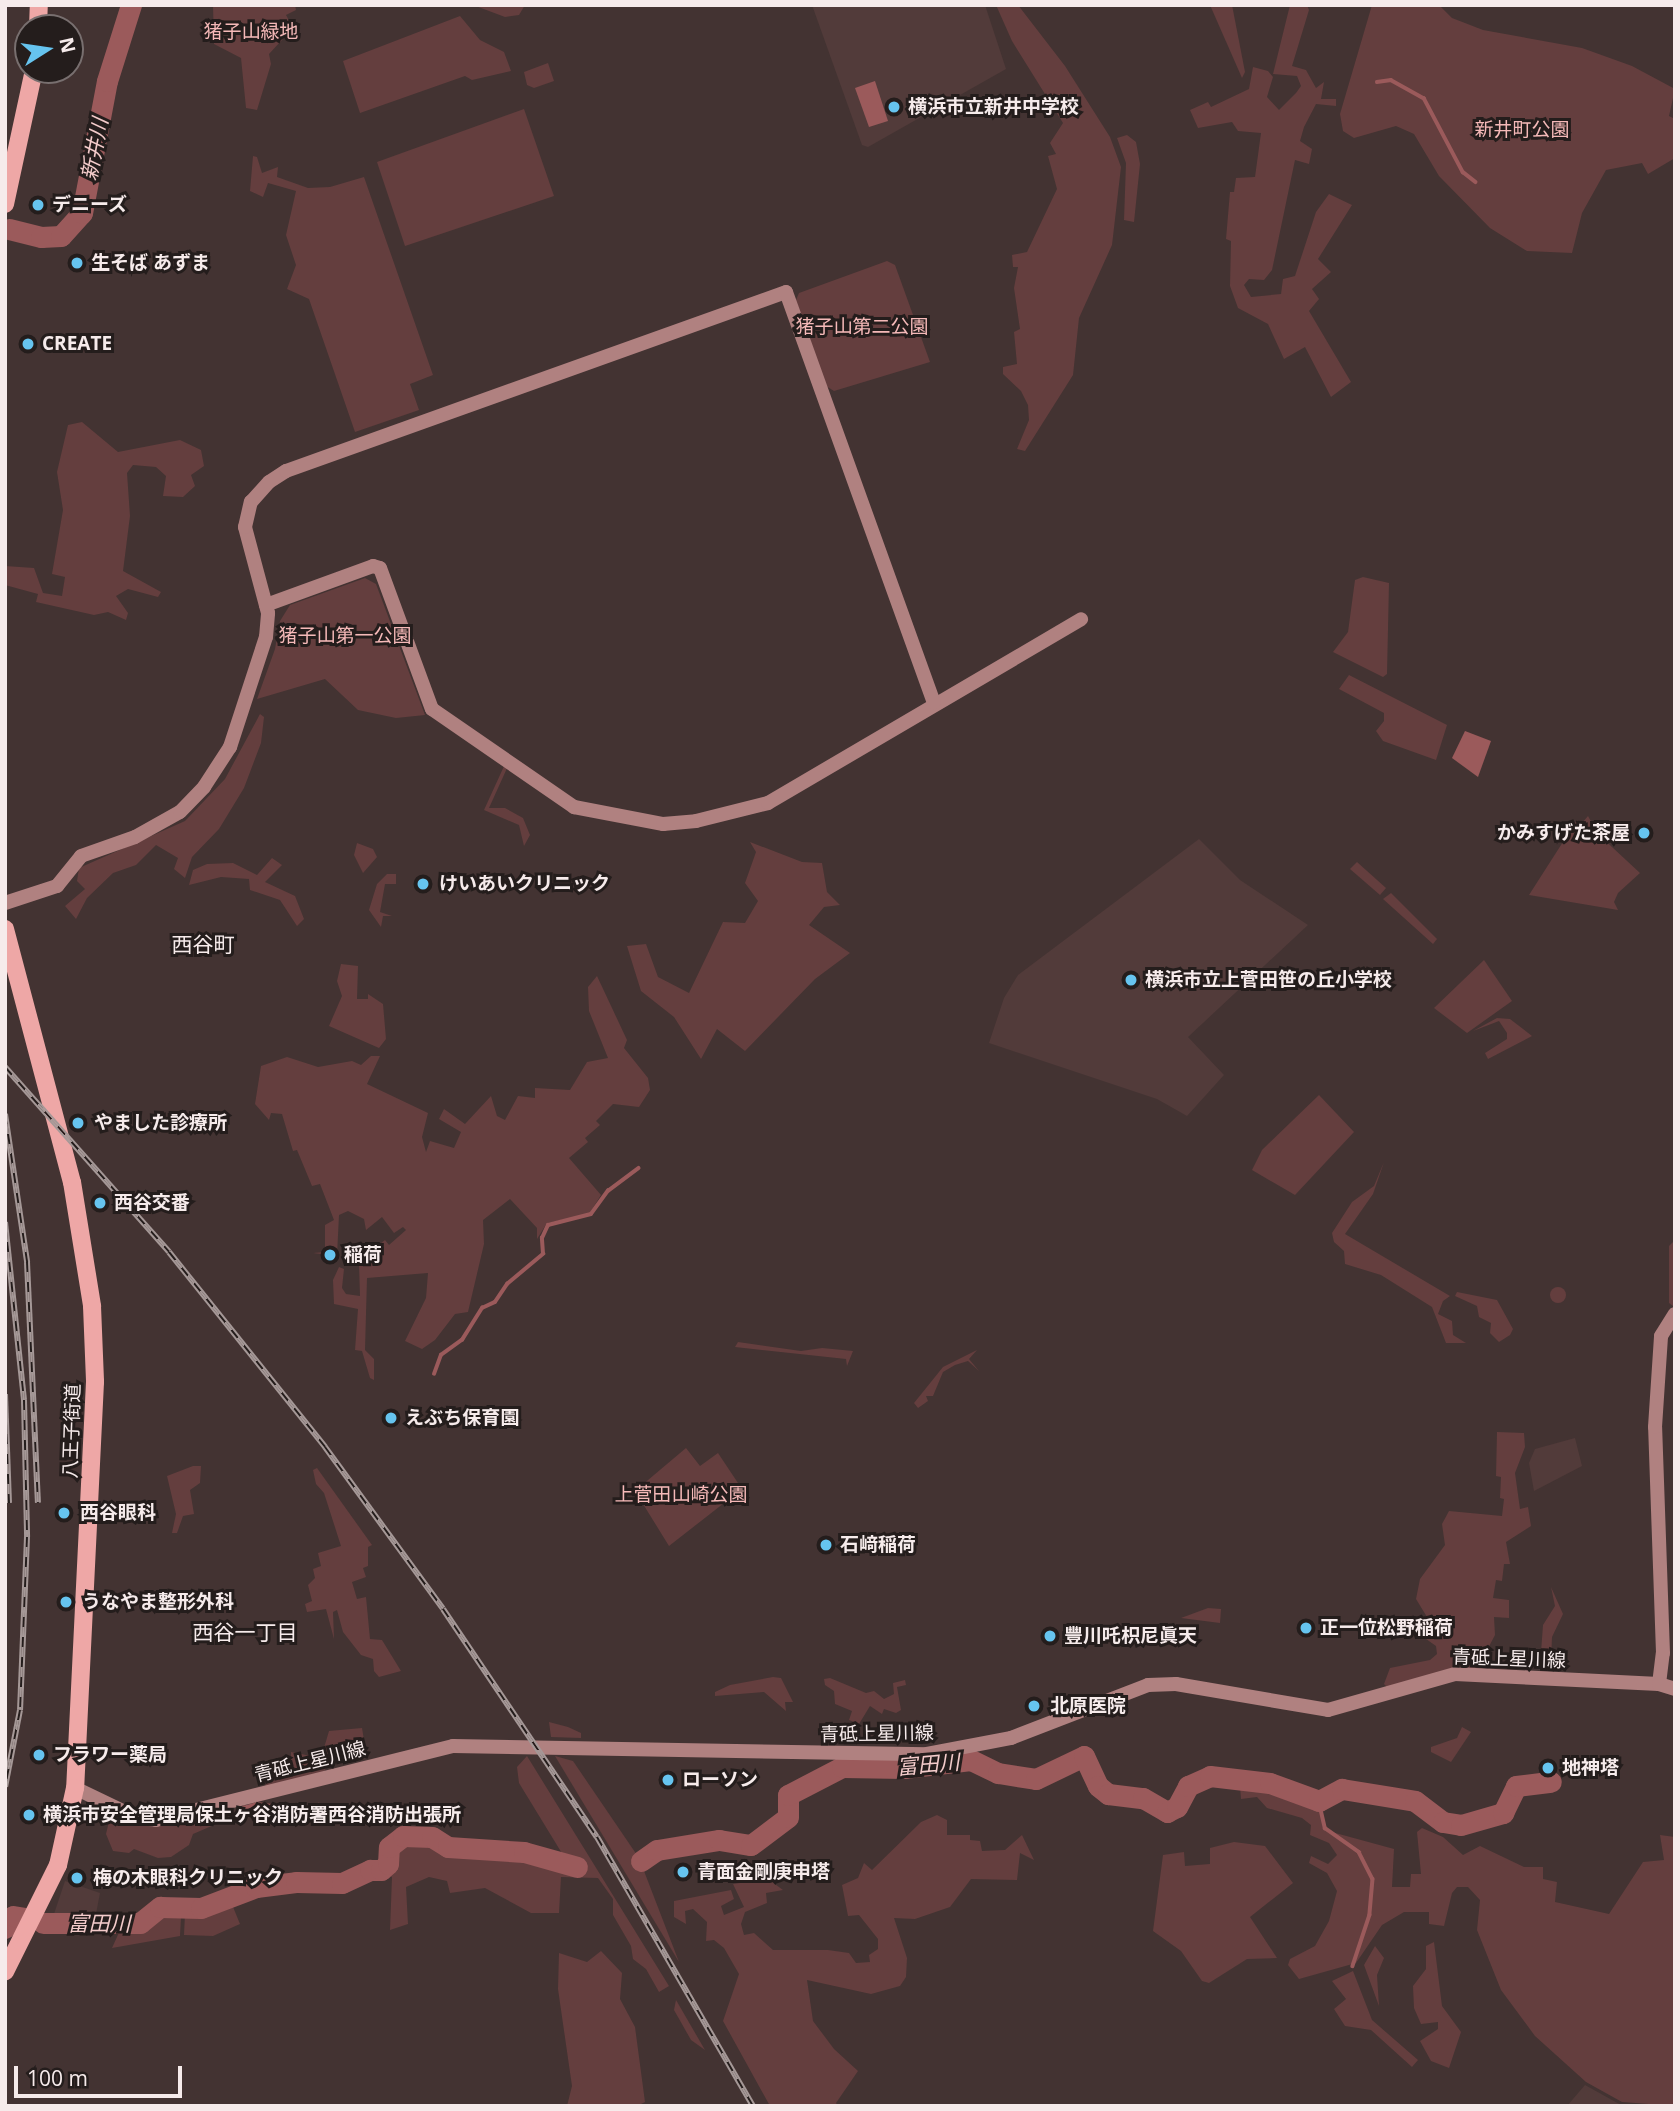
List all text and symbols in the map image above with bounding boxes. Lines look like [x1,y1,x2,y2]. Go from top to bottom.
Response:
north arrow [14,14,84,84]
park label: 猪子山緑地 [204,21,298,43]
text: N [53,35,82,55]
place label: 横浜市立新井中学校 [908,96,1079,118]
marker: 横浜市立新井中学校 [886,99,902,115]
water label: 新井川 [76,116,112,182]
park label: 新井町公園 [1475,119,1569,141]
place label: デニーズ [52,194,128,216]
marker: デニーズ [30,197,46,213]
place label: 生そば あずま [91,252,210,274]
marker: 生そば あずま [69,255,85,271]
park label: 猪子山第二公園 [796,316,928,338]
place label: CREATE [42,333,112,355]
marker: CREATE [20,336,36,352]
park label: 猪子山第一公園 [279,625,411,647]
place label: かみすげた茶屋 [1497,822,1630,844]
marker: かみすげた茶屋 [1636,825,1652,841]
place label: けいあいクリニック [439,873,610,895]
marker: けいあいクリニック [413,874,433,894]
district label: 西谷町 [172,931,234,957]
place label: 横浜市立上菅田笹の丘小学校 [1145,969,1392,991]
marker: 横浜市立上菅田笹の丘小学校 [1123,972,1139,988]
place label: やました診療所 [94,1112,227,1134]
marker: やました診療所 [68,1113,88,1133]
place label: 西谷交番 [114,1192,190,1214]
marker: 西谷交番 [92,1195,108,1211]
place label: 稲荷 [344,1244,382,1266]
marker: 稲荷 [322,1247,338,1263]
street label: 八王子街道 [59,1383,85,1479]
place label: えぶち保育園 [405,1407,519,1429]
marker: えぶち保育園 [383,1410,399,1426]
park label: 上菅田山崎公園 [615,1484,747,1506]
place label: 西谷眼科 [80,1502,156,1524]
marker: 西谷眼科 [54,1503,74,1523]
place label: 石﨑稲荷 [840,1534,916,1556]
marker: 石﨑稲荷 [818,1537,834,1553]
place label: うなやま整形外科 [82,1591,234,1613]
marker: うなやま整形外科 [56,1592,76,1612]
place label: 正一位松野稲荷 [1320,1617,1453,1639]
district label: 西谷一丁目 [193,1619,297,1645]
marker: 正一位松野稲荷 [1298,1620,1314,1636]
place label: 豐川吒枳尼眞天 [1064,1625,1197,1647]
marker: 豐川吒枳尼眞天 [1042,1628,1058,1644]
street label: 青砥上星川線 [1452,1646,1566,1672]
place label: 北原医院 [1050,1695,1126,1717]
marker: 北原医院 [1024,1696,1044,1716]
street label: 青砥上星川線 [820,1722,934,1746]
street label: 青砥上星川線 [252,1737,368,1787]
place label: フラワー薬局 [53,1744,167,1766]
marker: フラワー薬局 [31,1747,47,1763]
water label: 富田川 [896,1749,960,1779]
place label: 地神塔 [1562,1757,1619,1779]
marker: 地神塔 [1540,1760,1556,1776]
place label: ローソン [682,1769,758,1791]
marker: ローソン [660,1772,676,1788]
place label: 横浜市安全管理局保土ヶ谷消防署西谷消防出張所 [43,1804,461,1826]
marker: 横浜市安全管理局保土ヶ谷消防署西谷消防出張所 [21,1807,37,1823]
place label: 青面金剛庚申塔 [697,1861,830,1883]
marker: 青面金剛庚申塔 [675,1864,691,1880]
place label: 梅の木眼科クリニック [93,1867,283,1889]
marker: 梅の木眼科クリニック [67,1868,87,1888]
water label: 富田川 [68,1910,130,1936]
scale bar [18,2052,186,2096]
text: 100 m [27,2064,88,2092]

